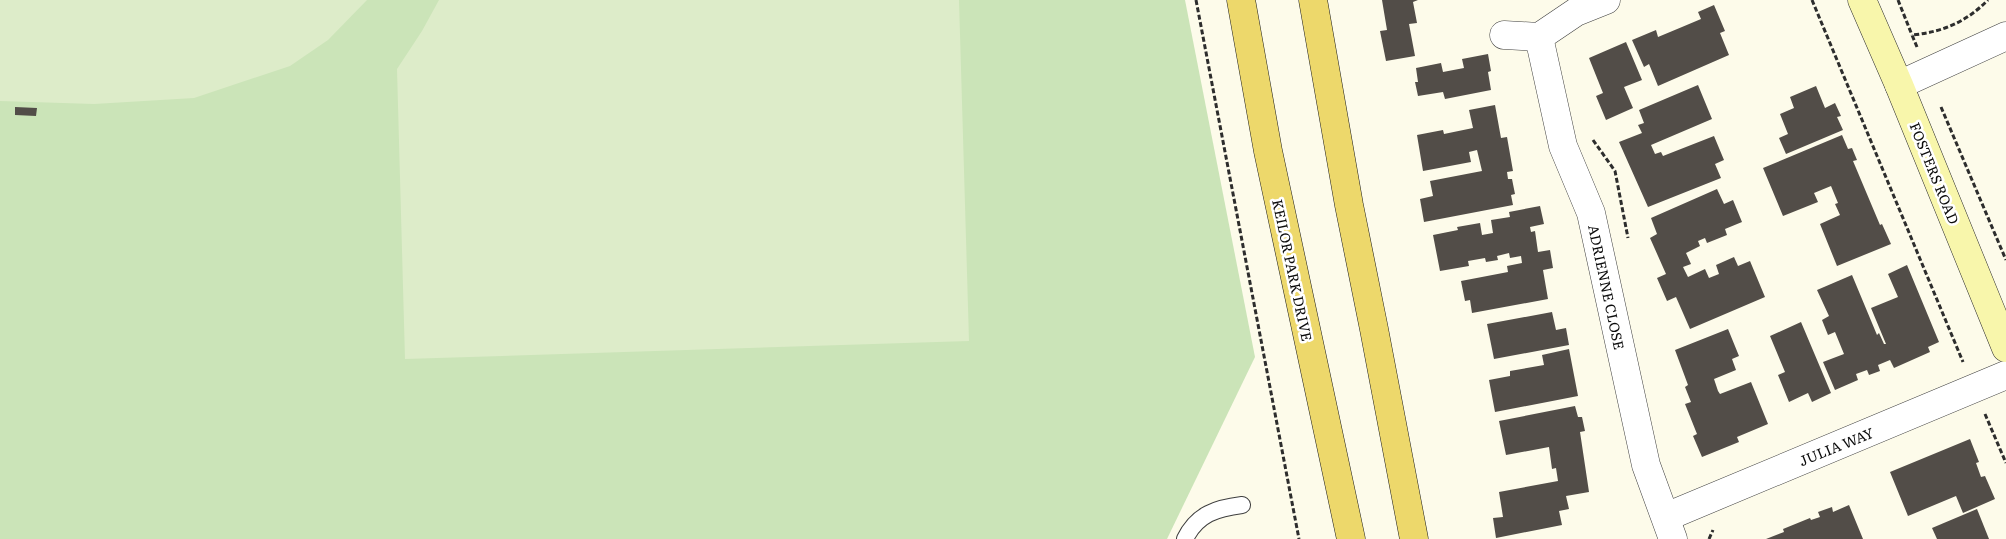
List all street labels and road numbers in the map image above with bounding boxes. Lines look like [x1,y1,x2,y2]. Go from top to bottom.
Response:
street label: FOSTERS ROAD [1905,119,1965,227]
street label: KEILOR PARK DRIVE [1268,197,1318,343]
street label: ADRIENNE CLOSE [1584,223,1630,351]
street label: JULIA WAY [1795,422,1877,470]

